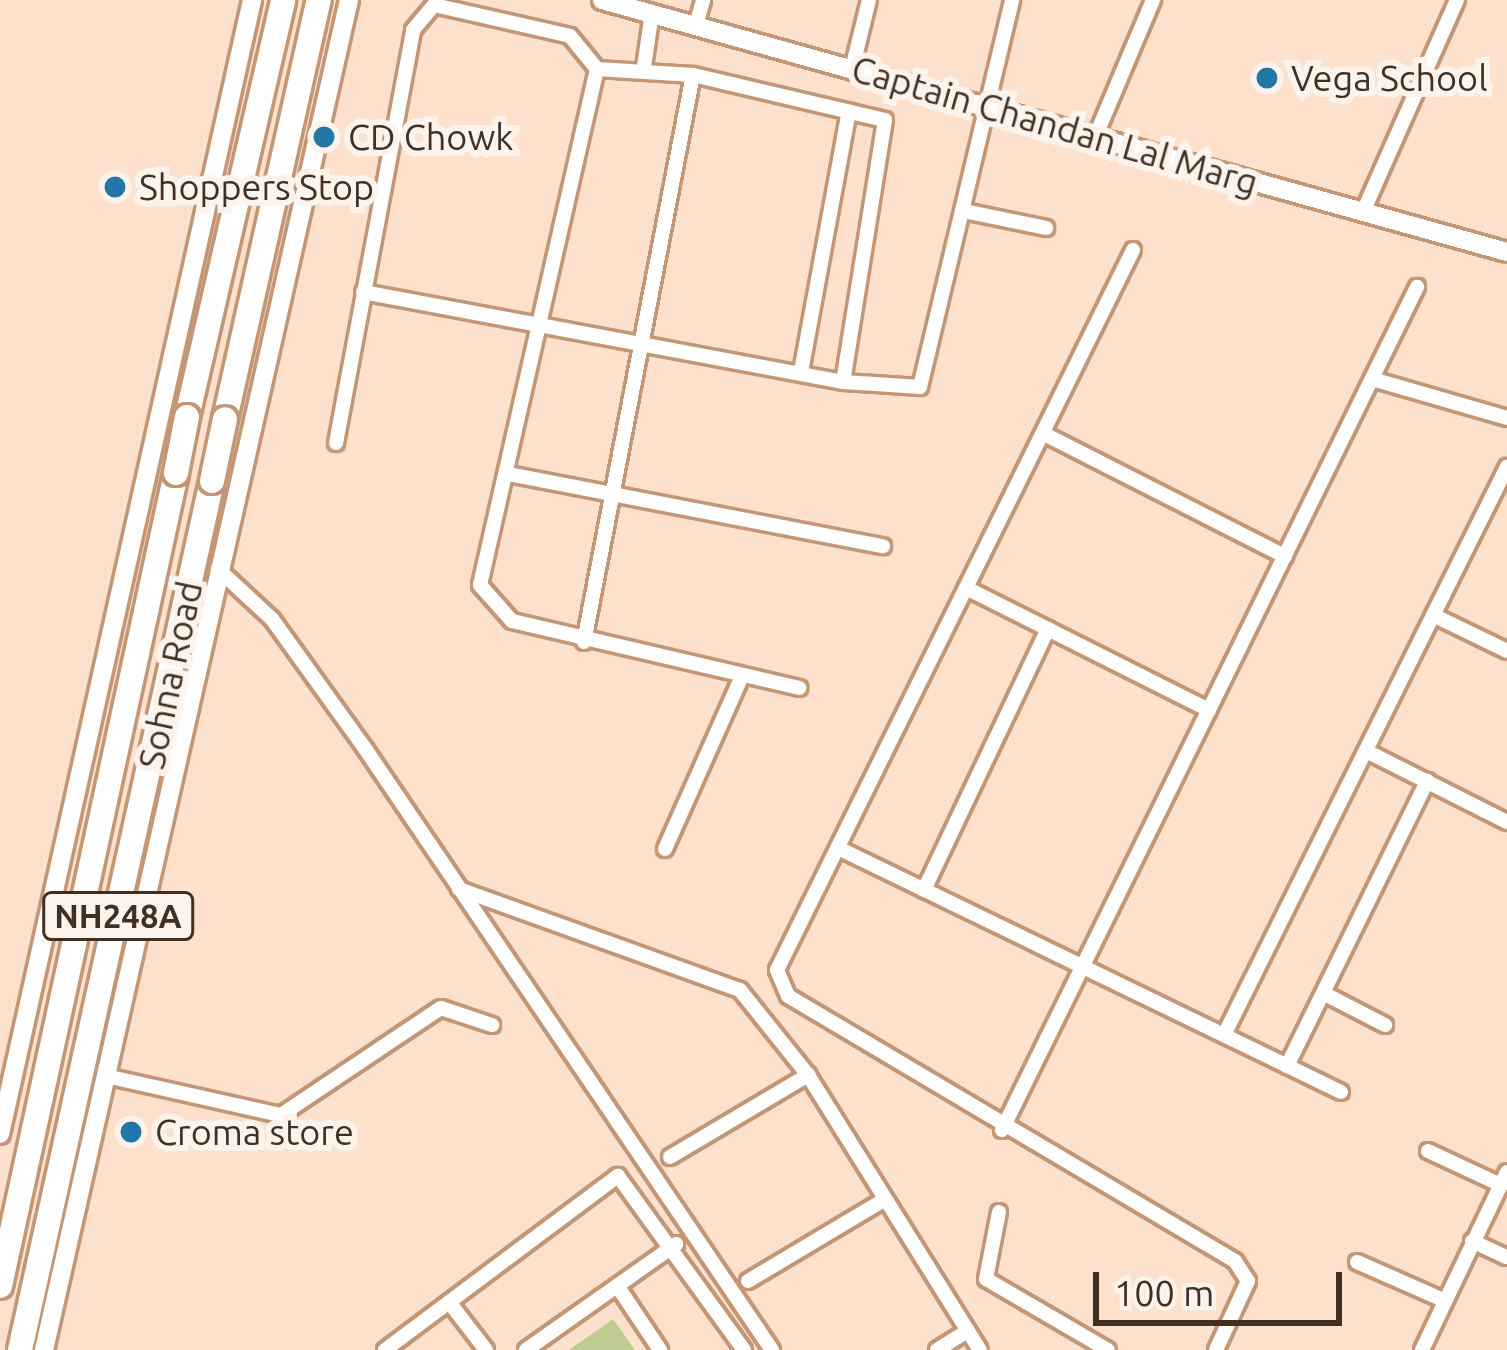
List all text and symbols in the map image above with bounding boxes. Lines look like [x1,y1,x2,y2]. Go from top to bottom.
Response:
street label: Captain Chandan Lal Marg [847,46,1263,204]
place label: Vega School [1291,56,1488,100]
marker: Vega School [1254,65,1280,91]
place label: CD Chowk [348,115,513,159]
marker: CD Chowk [311,124,337,150]
place label: Shoppers Stop [139,165,374,209]
marker: Shoppers Stop [102,174,128,200]
street label: Sohna Road [129,577,211,773]
road number: NH248A [40,889,196,943]
place label: Croma store [155,1110,354,1154]
marker: Croma store [118,1119,144,1145]
scale bar [1099,1248,1348,1322]
text: 100 m [1114,1272,1214,1313]

